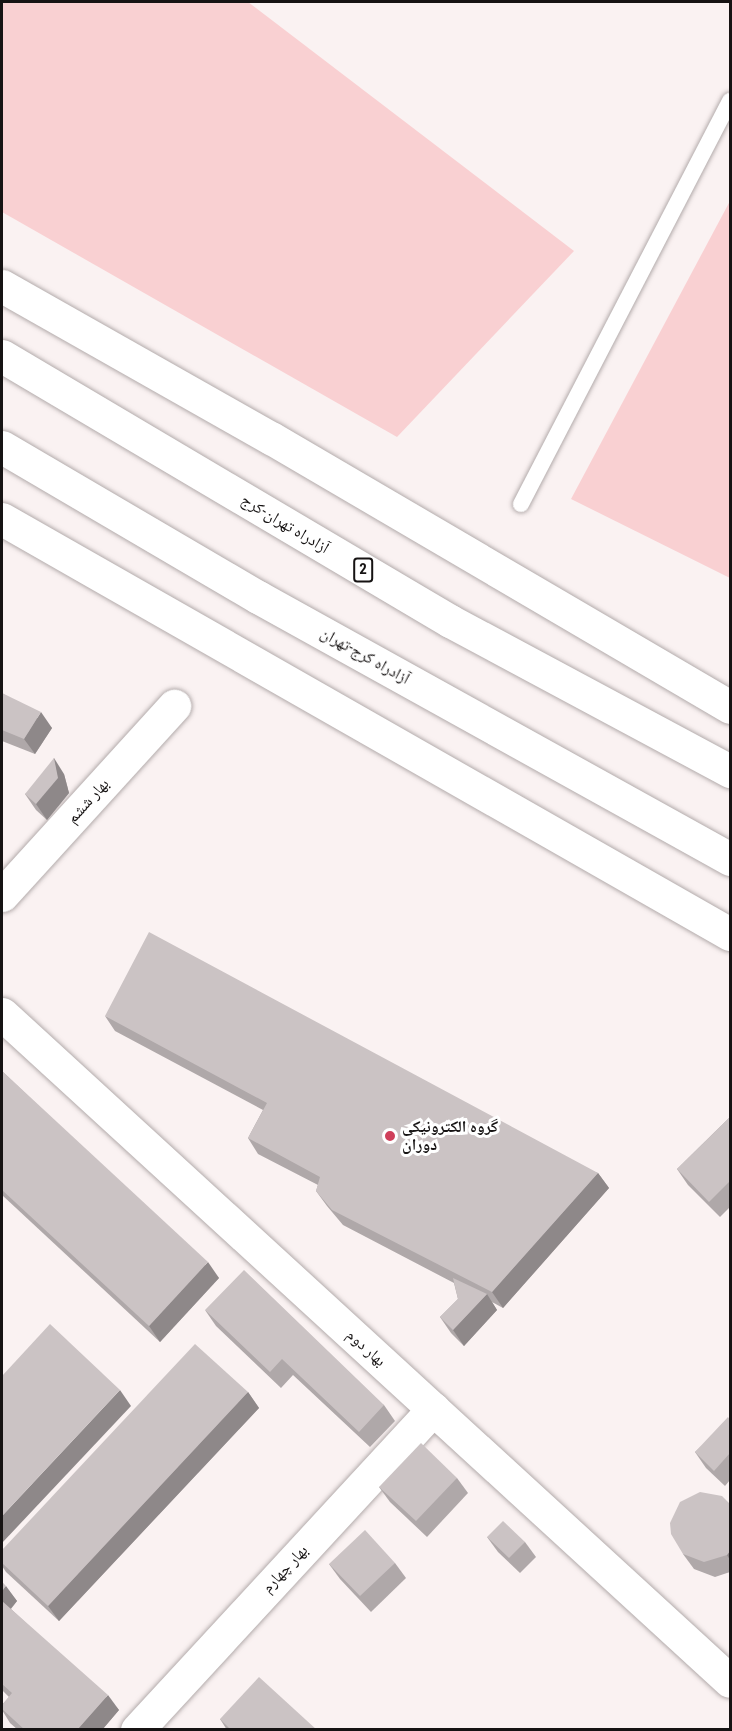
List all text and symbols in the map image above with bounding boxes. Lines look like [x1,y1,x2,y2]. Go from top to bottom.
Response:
street label: آزادراه تهران-کرج [238,490,332,558]
road number: 2 [352,558,374,582]
street label: آزادراه کرج-تهران [317,624,413,688]
street label: بهار ششم [63,775,113,827]
place label: گروه الکترونیکی دوران [402,1117,498,1155]
marker: گروه الکترونیکی دوران [383,1129,397,1143]
street label: بهار دوم [342,1325,390,1371]
street label: بهار چهارم [258,1541,312,1597]

